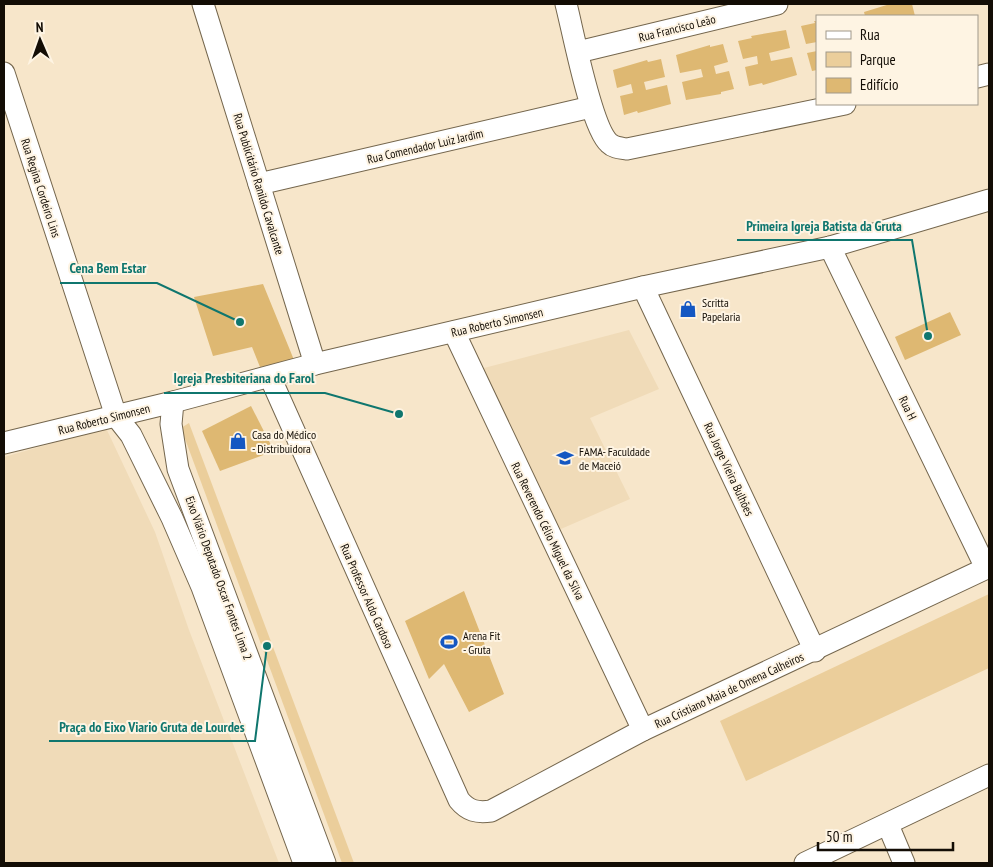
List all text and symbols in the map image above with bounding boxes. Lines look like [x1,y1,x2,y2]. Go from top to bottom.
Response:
street label: Rua Francisco Leão [637,11,717,45]
north arrow [15,15,65,65]
legend [816,15,978,105]
text: N [35,18,44,36]
text: Rua [860,25,880,44]
text: Parque [860,50,896,69]
text: Edifício [860,75,898,94]
street label: Rua Publicitário Ranildo Cavalcante [230,112,288,256]
street label: Rua Comendador Luiz Jardim [365,125,485,167]
street label: Rua Regina Cordeiro Lins [18,137,64,239]
callout: Primeira Igreja Batista da Gruta [737,211,912,240]
text: Primeira Igreja Batista da Gruta [746,217,902,235]
callout: Cena Bem Estar [60,254,157,283]
text: Cena Bem Estar [70,259,147,277]
place label: Scritta Papelaria [702,295,741,324]
shop icon: Scritta Papelaria [678,299,698,319]
street label: Rua Roberto Simonsen [450,304,544,340]
callout: Igreja Presbiteriana do Farol [164,364,325,393]
text: Igreja Presbiteriana do Farol [174,369,315,387]
street label: Rua H [896,394,920,422]
street label: Rua Roberto Simonsen [57,400,151,438]
street label: Rua Jorge Vieira Bulhões [701,420,757,518]
place label: Casa do Médico - Distribuidora [252,427,316,456]
shop icon: Casa do Médico - Distribuidora [228,431,248,451]
place label: FAMA- Faculdade de Maceió [579,444,650,473]
school or university icon: FAMA- Faculdade de Maceió [555,448,575,468]
street label: Rua Reverendo Célio Miguel da Silva [508,460,588,602]
street label: Eixo Viário Deputado Oscar Fontes Lima 2 [182,494,256,662]
street label: Rua Professor Aldo Cardoso [337,541,397,651]
place label: Arena Fit - Gruta [463,628,501,657]
sports icon: Arena Fit - Gruta [439,632,459,652]
street label: Rua Cristiano Maia de Omena Calheiros [652,649,806,731]
callout: Praça do Eixo Viario Gruta de Lourdes [49,712,255,741]
text: Praça do Eixo Viario Gruta de Lourdes [59,718,245,736]
scale bar [818,820,953,852]
text: 50 m [826,827,852,846]

